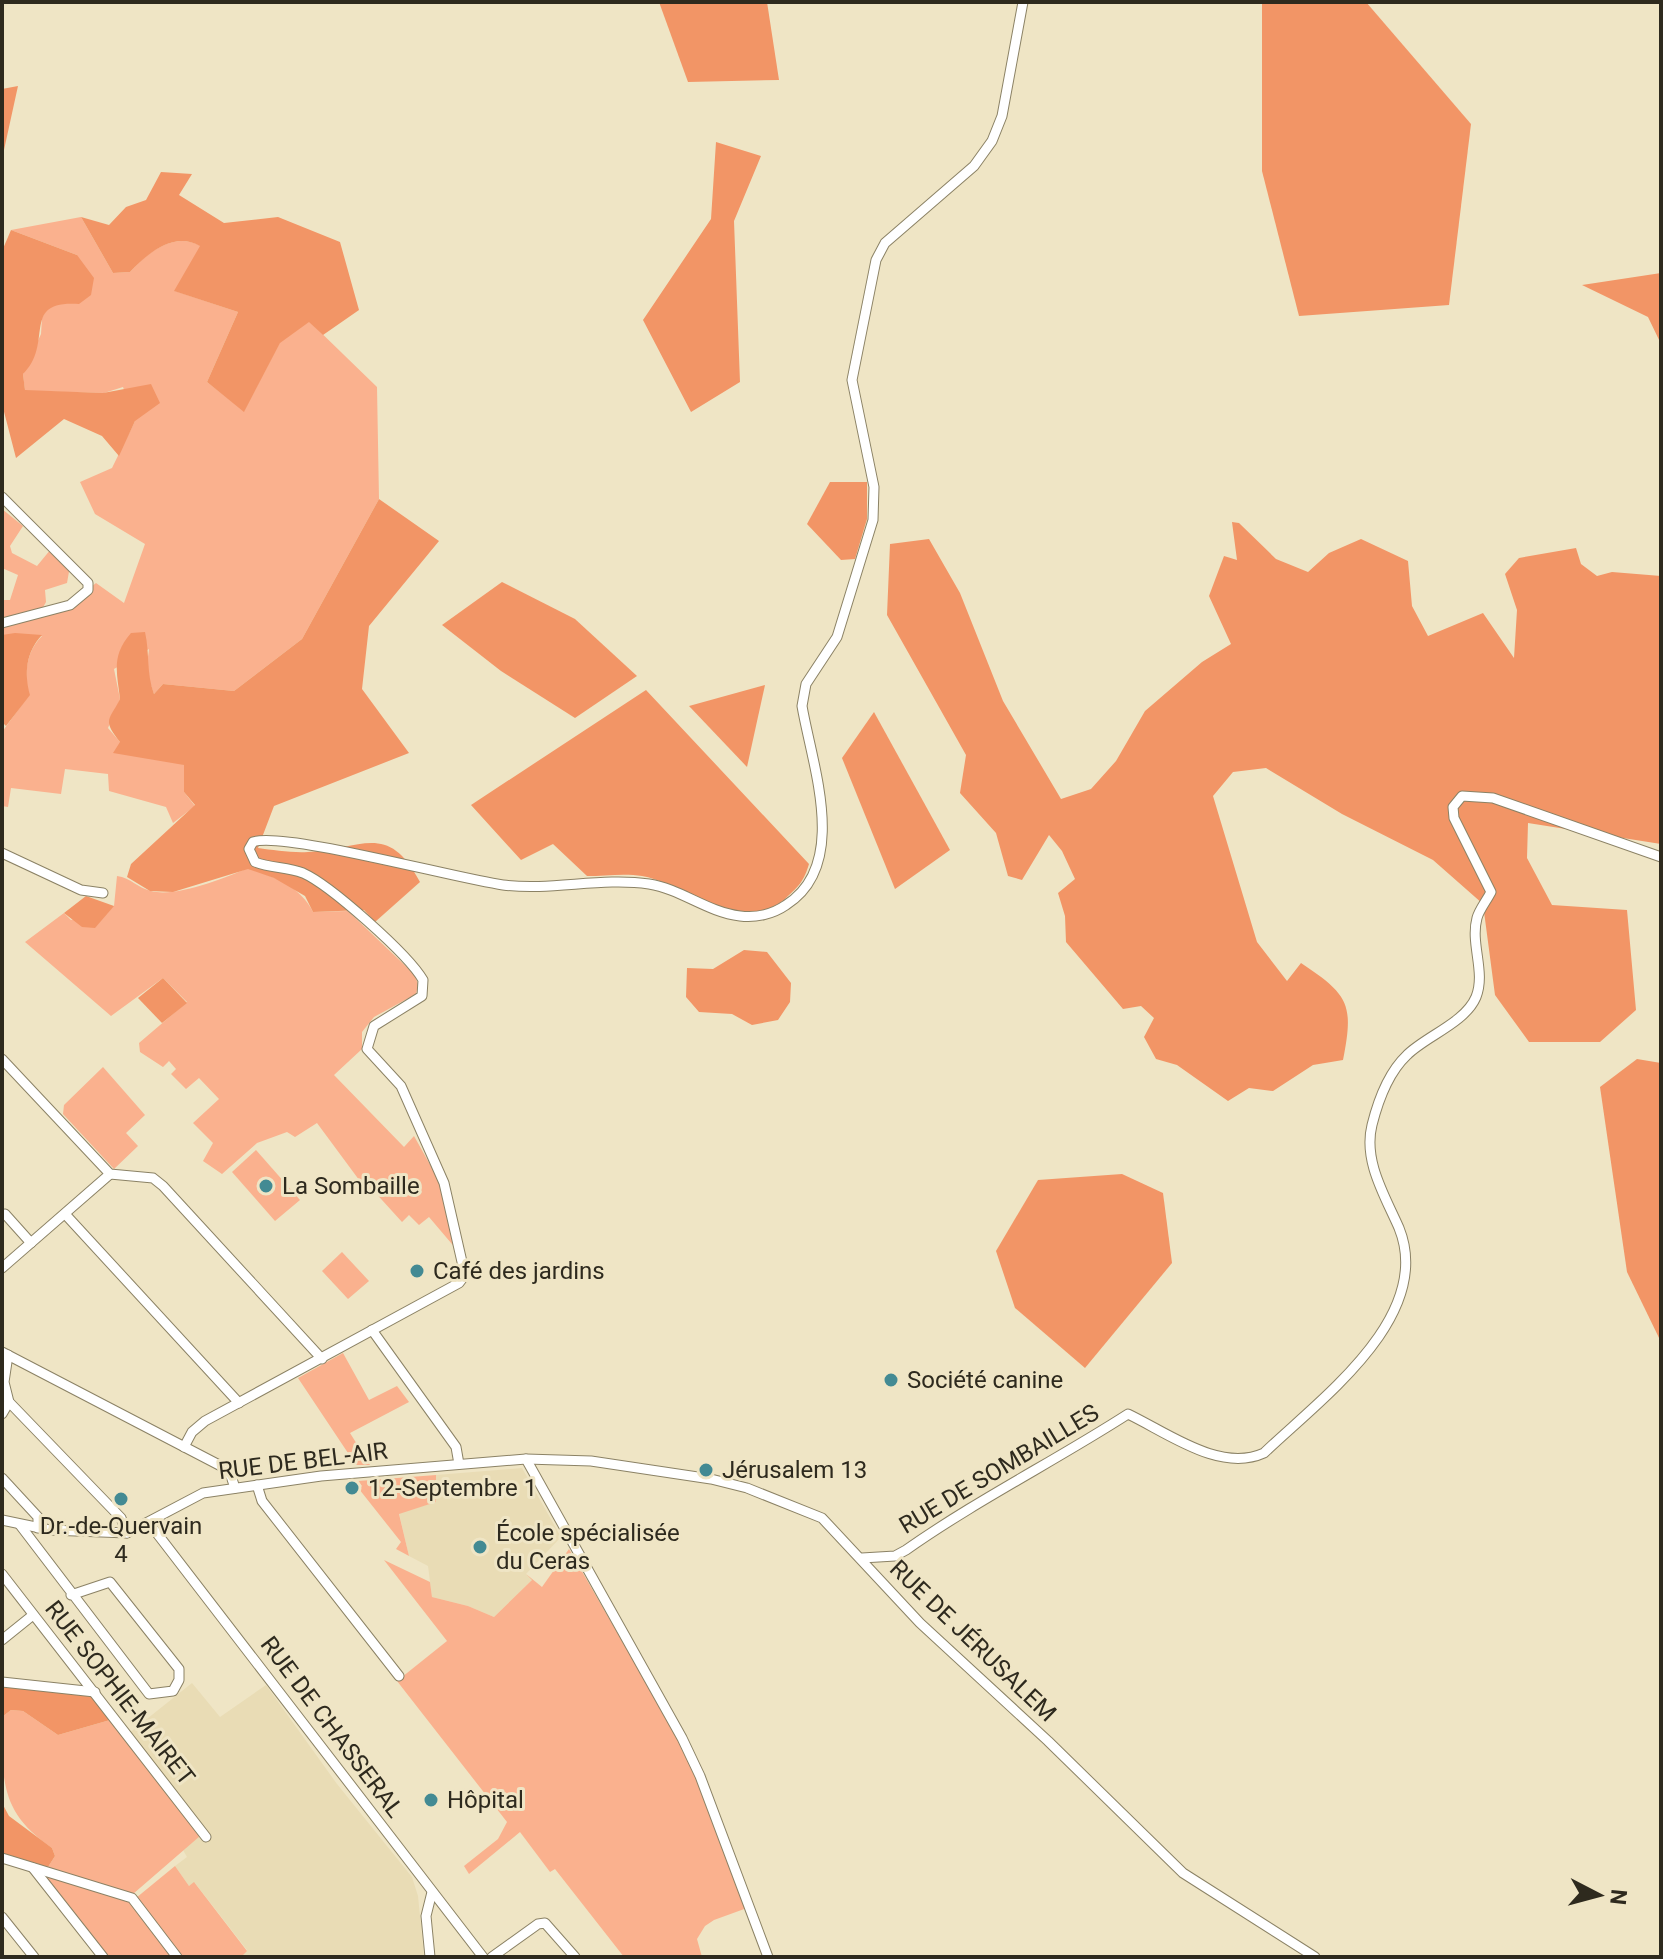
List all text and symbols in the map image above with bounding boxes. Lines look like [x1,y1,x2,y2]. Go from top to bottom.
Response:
place label: La Sombaille [282,1172,420,1200]
marker: La Sombaille [257,1177,275,1195]
place label: Café des jardins [433,1257,605,1285]
marker: Café des jardins [408,1262,426,1280]
place label: Société canine [907,1366,1063,1394]
marker: Société canine [882,1371,900,1389]
street label: RUE DE SOMBAILLES [894,1398,1104,1540]
street label: RUE DE BEL-AIR [217,1437,389,1485]
place label: Jérusalem 13 [722,1456,867,1484]
marker: Jérusalem 13 [697,1461,715,1479]
place label: 12-Septembre 1 [368,1474,537,1502]
marker: 12-Septembre 1 [343,1479,361,1497]
marker: Dr.-de-Quervain 4 [112,1490,130,1508]
place label: Dr.-de-Quervain 4 [40,1512,202,1568]
place label: École spécialisée du Ceras [496,1519,680,1575]
marker: École spécialisée du Ceras [471,1538,489,1556]
street label: RUE DE JÉRUSALEM [884,1555,1062,1727]
street label: RUE SOPHIE-MAIRET [39,1595,201,1791]
street label: RUE DE CHASSERAL [255,1631,409,1823]
place label: Hôpital [447,1786,524,1814]
marker: Hôpital [422,1791,440,1809]
north arrow [1559,1855,1639,1935]
text: N [1605,1888,1632,1906]

